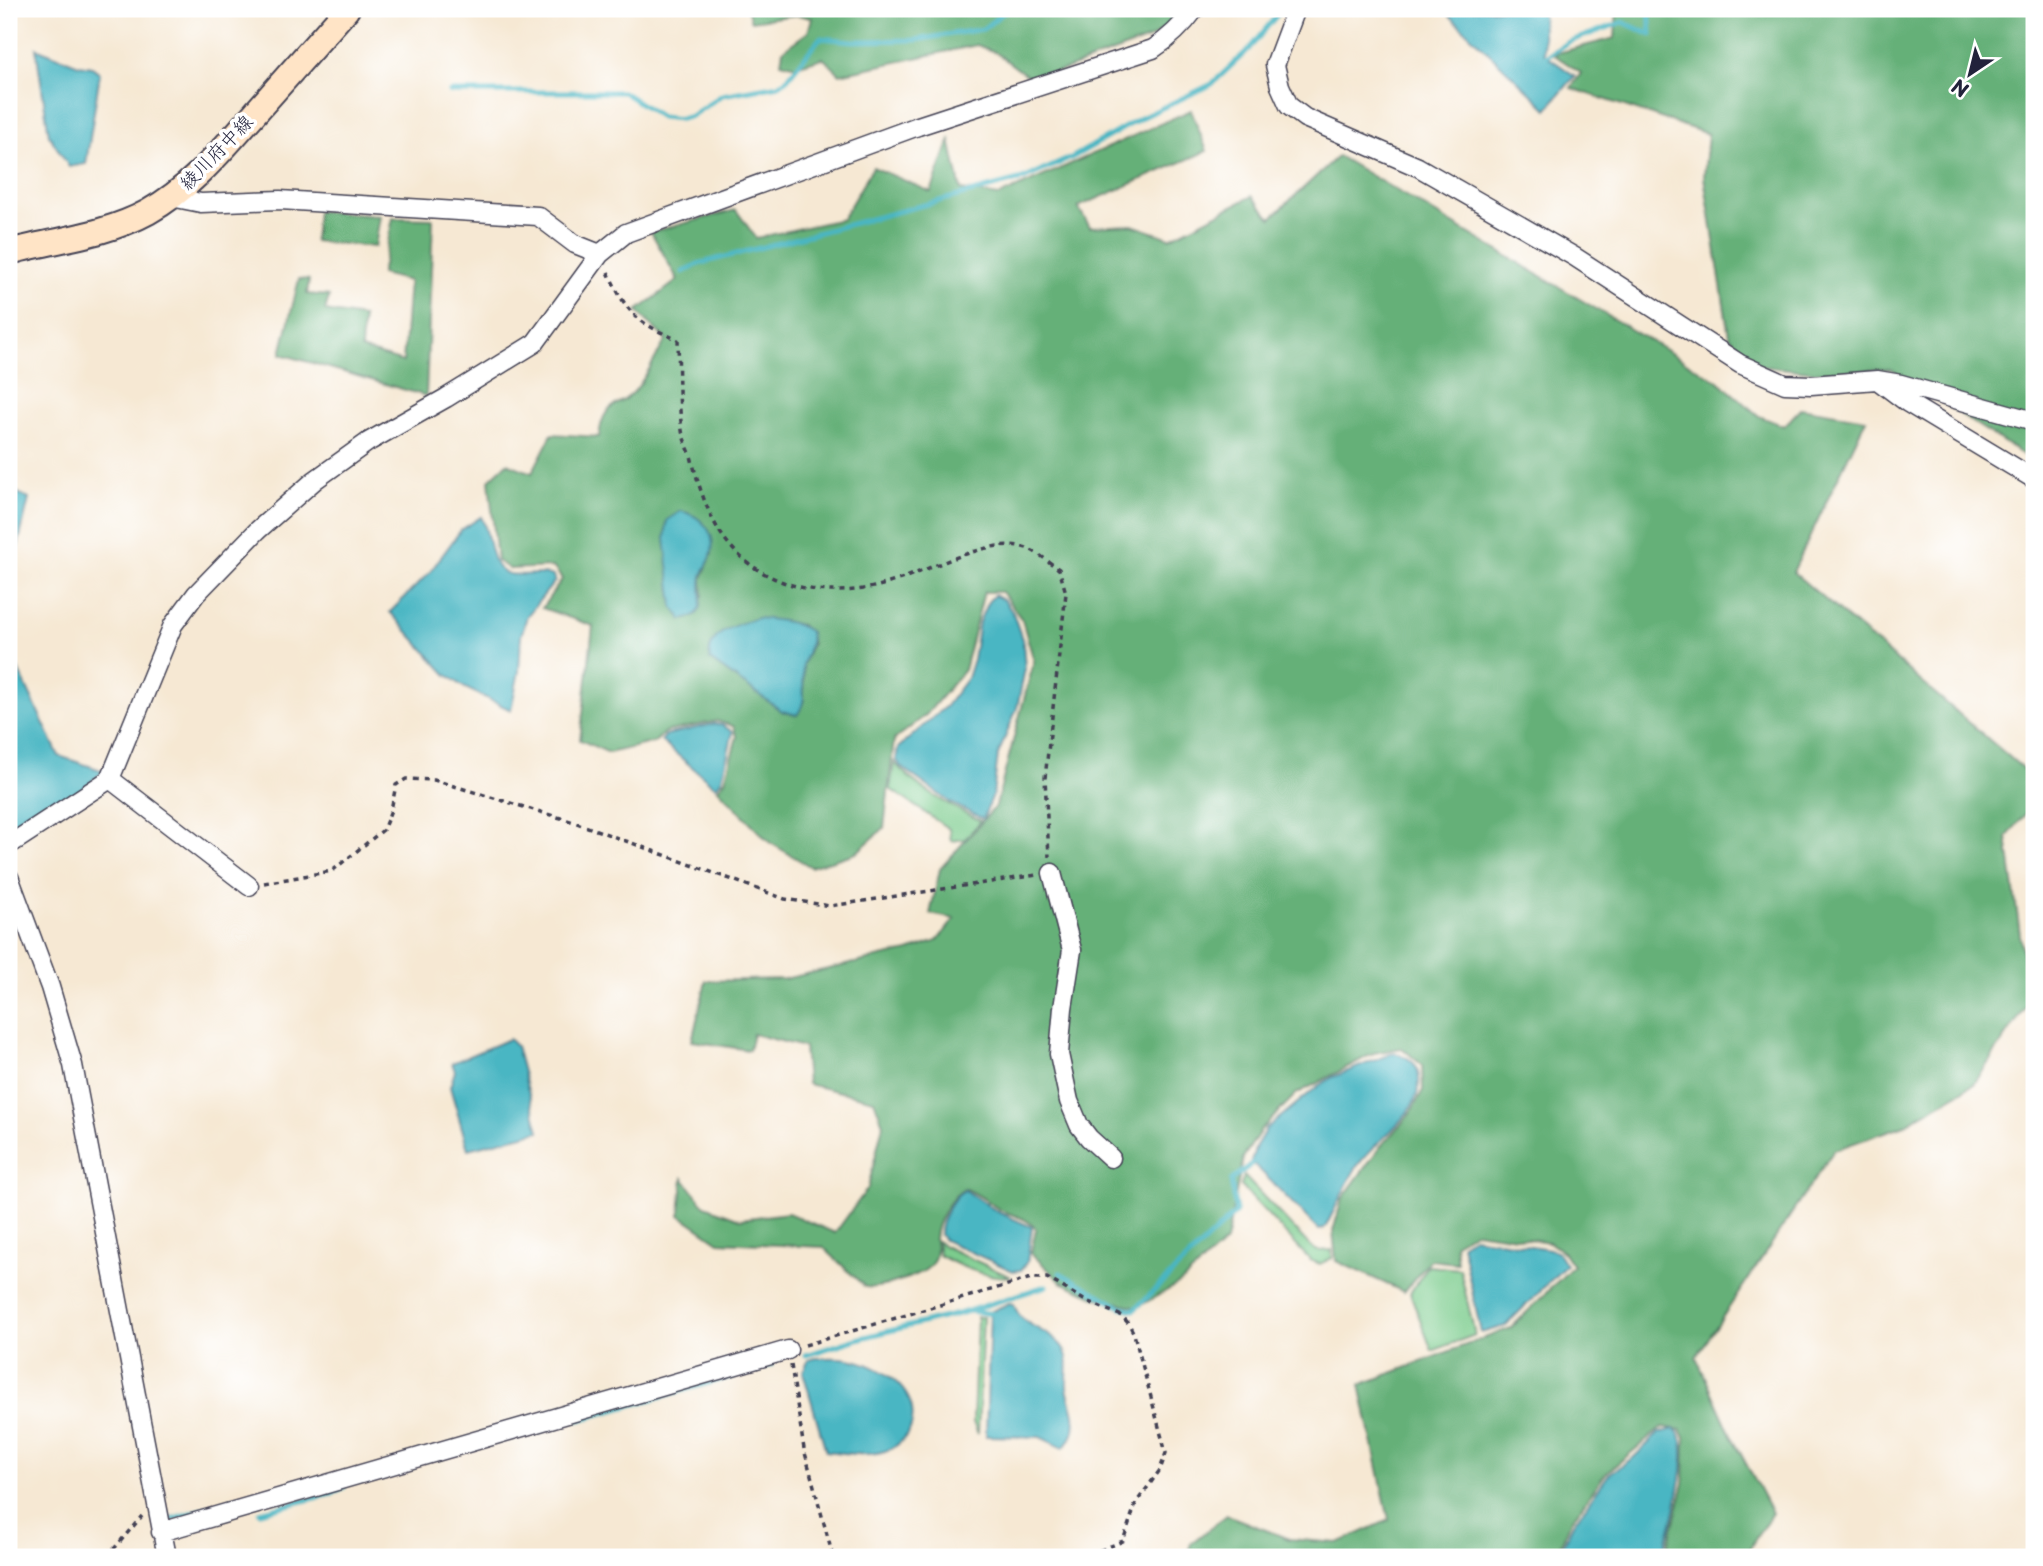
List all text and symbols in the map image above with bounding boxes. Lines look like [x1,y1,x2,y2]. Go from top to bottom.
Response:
north arrow [1934,38,2004,108]
text: N [1945,73,1974,105]
street label: 綾川府中線 [172,107,258,195]

